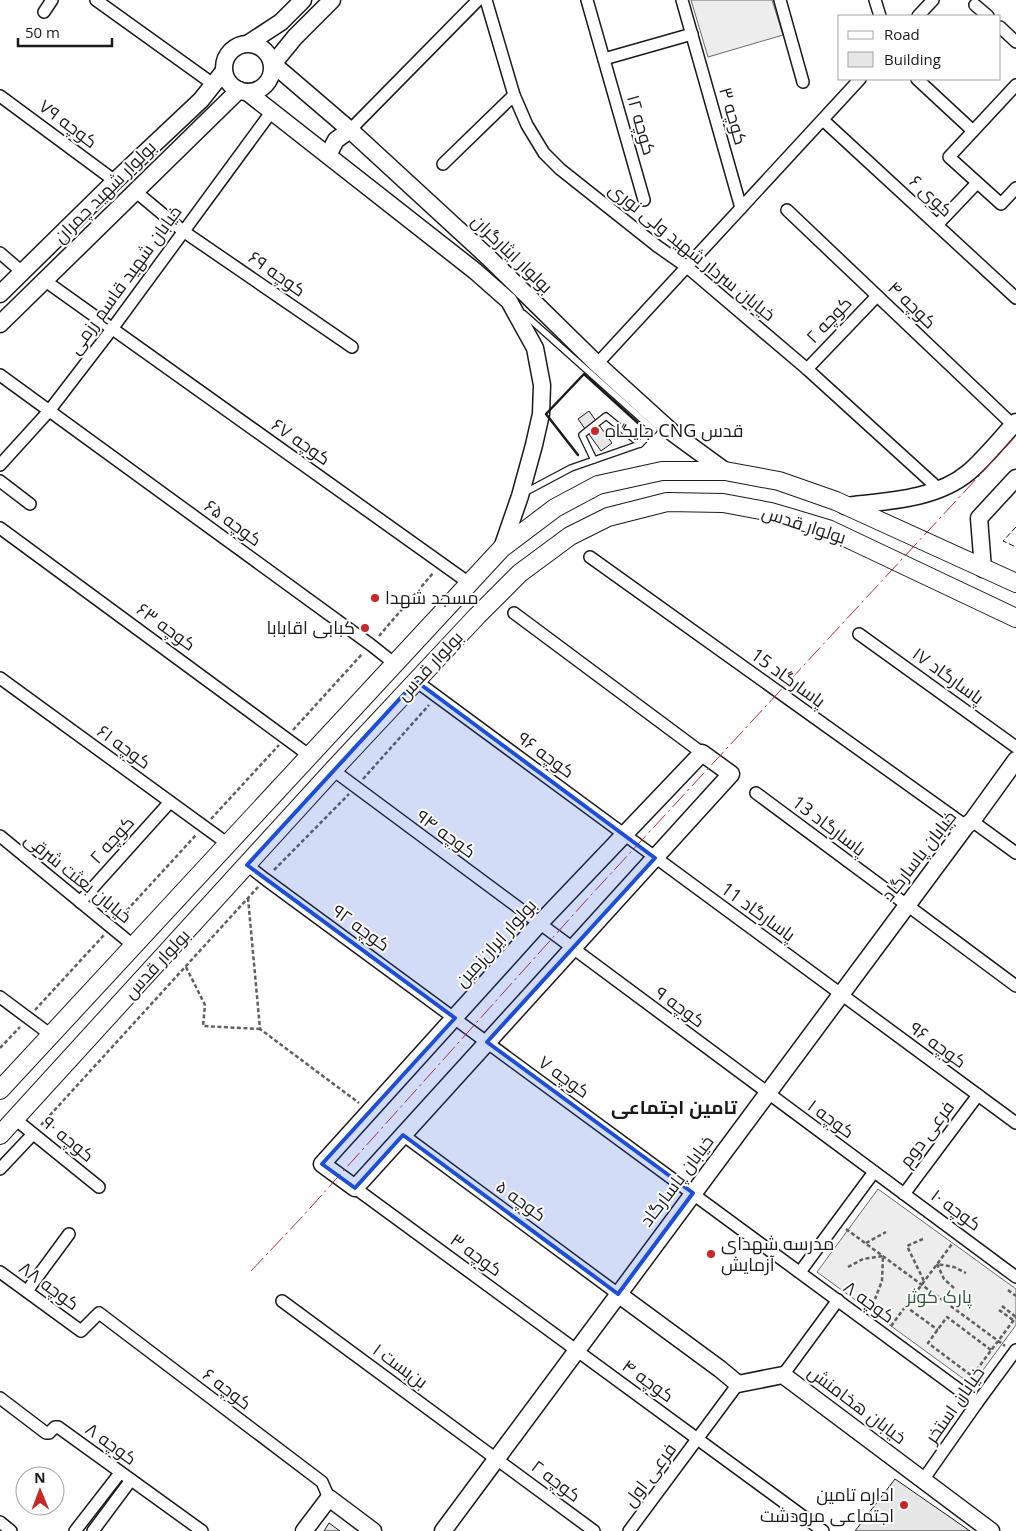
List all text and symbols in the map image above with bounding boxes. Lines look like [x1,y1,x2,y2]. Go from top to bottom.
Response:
scale bar [18,15,111,47]
legend [838,15,1001,80]
text: 50 m [25,22,60,42]
text: Road [884,24,920,44]
text: Building [884,49,941,69]
street label: کوچه ۳ [713,84,754,148]
street label: کوچه ۱۲ [621,92,662,158]
street label: کوچه ۷۹ [34,93,103,154]
street label: بولوار شهید چمران [48,135,161,248]
street label: کوی ۶ [905,169,959,221]
street label: خیابان سردار شهید ولی نوری [604,176,781,326]
street label: خیابان شهید قاسم رزمی [62,200,187,359]
street label: بولوار ایثارگران [467,208,559,298]
street label: کوچه ۶۹ [244,245,311,302]
street label: کوچه ۴ [883,275,942,334]
street label: کوچه ۲ [800,291,857,349]
street label: کوچه ۶۷ [267,412,336,471]
place label: جایگاه CNG قدس [605,418,743,442]
marker: جایگاه CNG قدس [589,425,601,437]
street label: کوچه ۶۵ [200,493,267,552]
street label: بولوار قدس [759,499,849,549]
place label: مسجد شهدا [385,585,478,609]
marker: مسجد شهدا [369,592,381,604]
street label: کوچه ۶۳ [132,597,201,657]
place label: کبابی اقابابا [266,615,355,639]
marker: کبابی اقابابا [359,622,371,634]
street label: بولوار قدس [391,625,468,705]
street label: پاسارگاد ۱۷ [907,641,989,710]
street label: پاسارگاد 15 [746,642,831,713]
street label: کوچه ۶۱ [92,719,156,775]
street label: کوچه ۹۶ [513,725,580,784]
street label: پاسارگاد 13 [787,790,872,862]
street label: کوچه ۹۴ [411,803,481,864]
street label: خیابان پاسارگاد [875,805,962,906]
street label: کوچه ۲ [84,810,140,869]
street label: خیابان بعثت شرقی [20,827,137,928]
street label: پاسارگاد 11 [716,876,801,947]
street label: بولوار ایران‌زمین [449,893,541,992]
street label: کوچه ۹۲ [327,898,395,957]
street label: بولوار قدس [118,923,195,1003]
street label: کوچه ۹ [650,980,710,1033]
street label: کوچه ۹۶ [905,1015,972,1074]
street label: کوچه ۷ [533,1049,595,1104]
street label: کوچه ۱ [803,1093,860,1144]
district label: تامین اجتماعی [611,1094,738,1120]
street label: فرعی دوم [893,1095,960,1172]
street label: کوچه ۹۰ [37,1110,100,1167]
street label: خیابان پاسارگاد [634,1130,719,1232]
street label: کوچه ۵ [491,1174,552,1227]
street label: کوچه ۱۰ [926,1183,987,1236]
street label: کوچه ۳ [445,1227,507,1282]
place label: مدرسه شهدای آزمایش [721,1231,834,1276]
marker: مدرسه شهدای آزمایش [705,1248,717,1260]
street label: کوچه ۸۸ [14,1255,85,1316]
street label: کوچه ۸ [838,1274,900,1329]
park label: پارک کوثر [905,1284,972,1309]
street label: بن‌بست ۱ [368,1337,433,1393]
street label: کوچه ۴ [617,1353,679,1408]
street label: خیابان هخامنش [804,1359,912,1449]
street label: خیابان استخر [918,1361,989,1448]
street label: کوچه ۶ [198,1362,257,1415]
street label: کوچه ۸ [80,1416,142,1471]
street label: فرعی اول [617,1438,681,1511]
street label: کوچه ۲ [526,1454,586,1508]
north arrow [15,1466,65,1516]
text: N [34,1468,46,1487]
place label: اداره تامین اجتماعی مرودشت [760,1482,894,1527]
marker: اداره تامین اجتماعی مرودشت [898,1499,910,1511]

